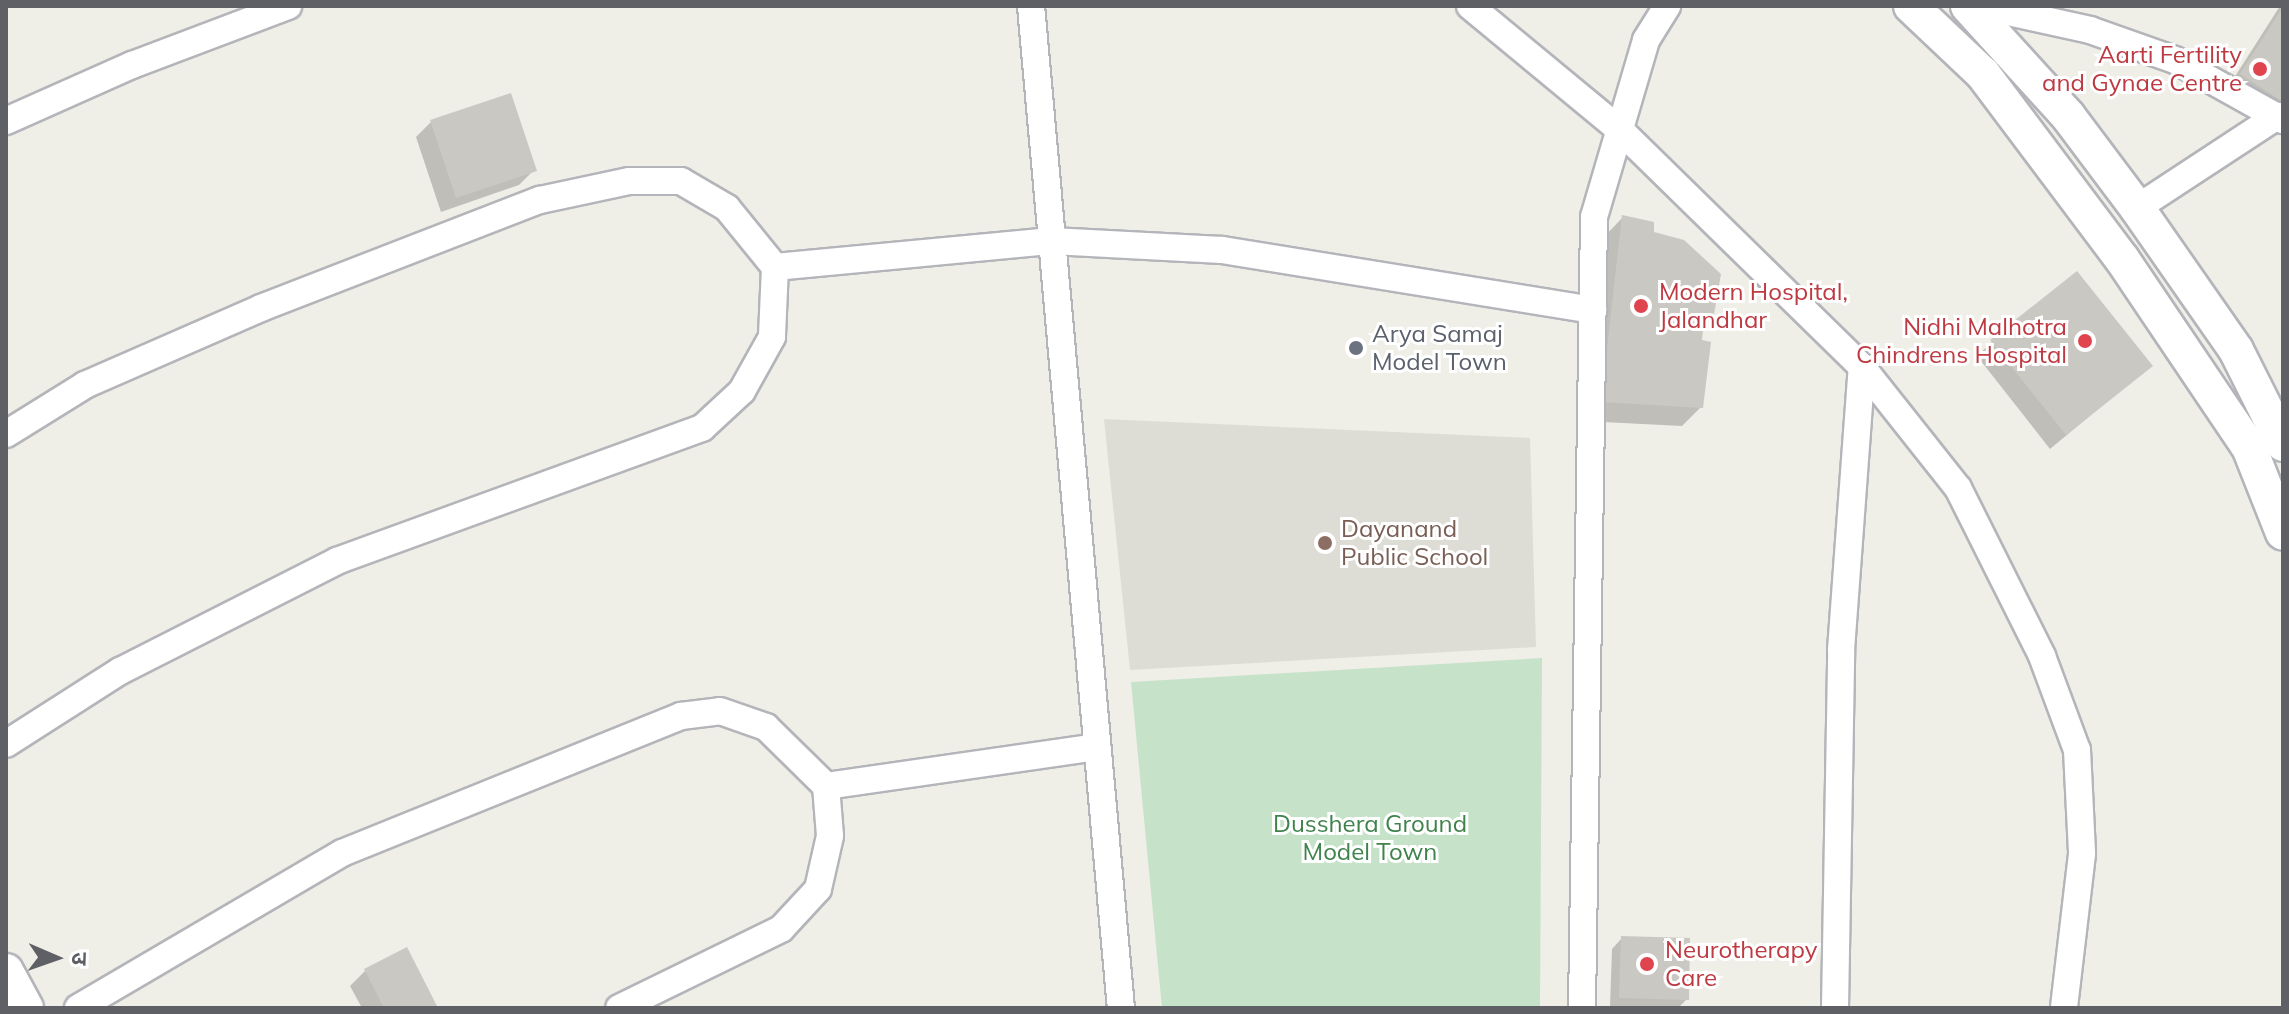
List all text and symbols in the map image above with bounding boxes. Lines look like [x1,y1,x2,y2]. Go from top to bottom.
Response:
place label: Aarti Fertility and Gynae Centre [2042,41,2242,97]
marker: Aarti Fertility and Gynae Centre [2249,58,2271,80]
place label: Modern Hospital, Jalandhar [1659,278,1848,334]
marker: Modern Hospital, Jalandhar [1630,295,1652,317]
place label: Nidhi Malhotra Chindrens Hospital [1856,313,2067,369]
place label: Arya Samaj Model Town [1372,320,1507,376]
marker: Nidhi Malhotra Chindrens Hospital [2074,330,2096,352]
marker: Arya Samaj Model Town [1347,339,1365,357]
place label: Dayanand Public School [1341,515,1488,571]
marker: Dayanand Public School [1316,534,1334,552]
park label: Dusshera Ground Model Town [1273,810,1467,866]
north arrow [16,918,96,998]
place label: Neurotherapy Care [1665,936,1817,992]
text: उ [66,952,94,966]
marker: Neurotherapy Care [1636,953,1658,975]

